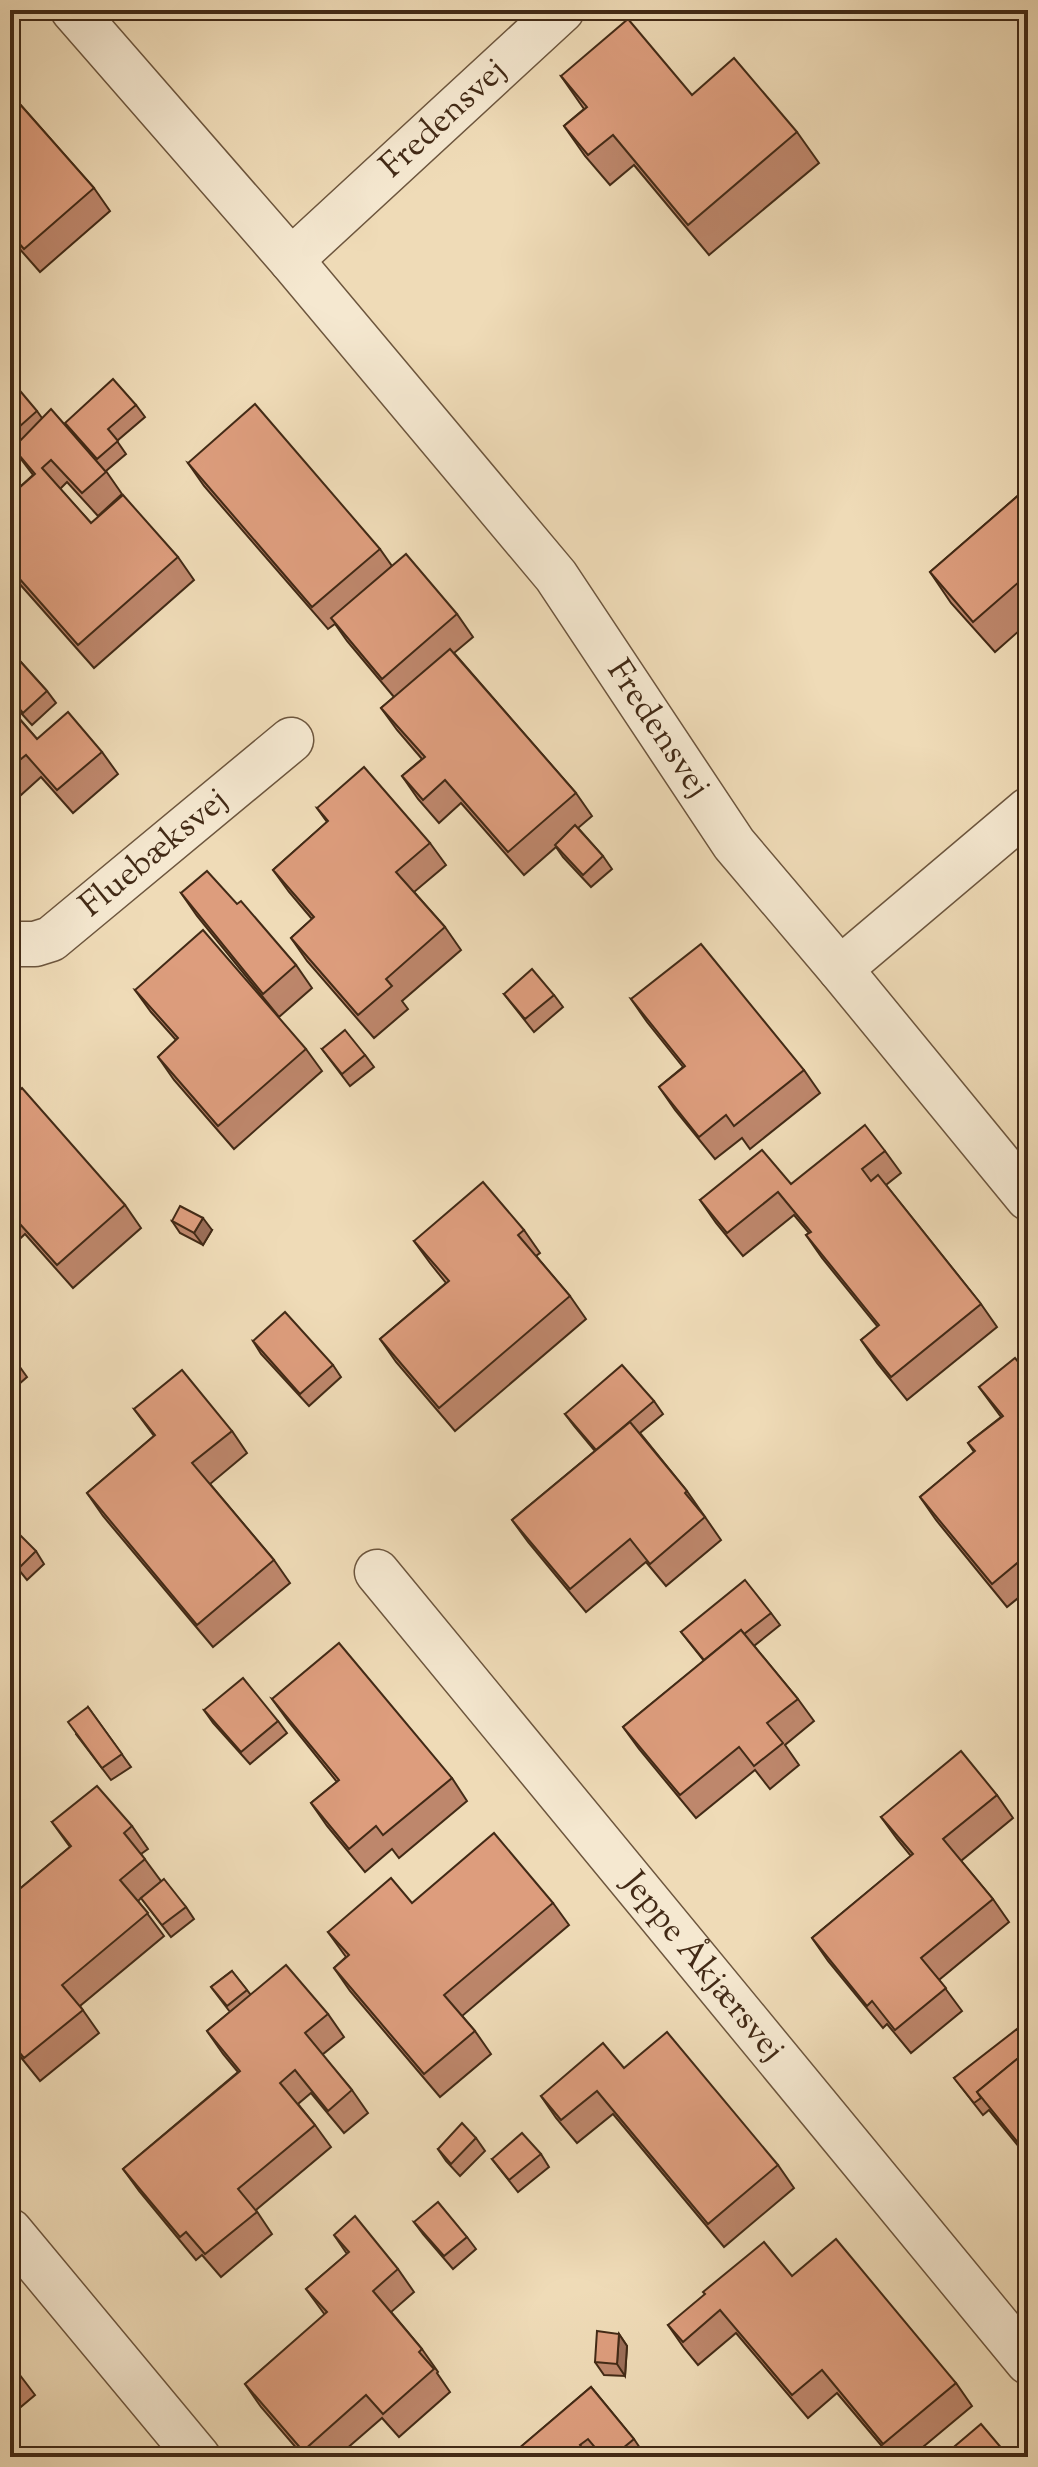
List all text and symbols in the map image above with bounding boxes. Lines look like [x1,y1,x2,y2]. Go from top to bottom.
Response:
street label: Fredensvej [370,48,518,190]
street label: Fredensvej [594,650,722,808]
street label: Fluebæksvej [69,777,239,930]
street label: Jeppe Åkjærsvej [608,1860,796,2073]

